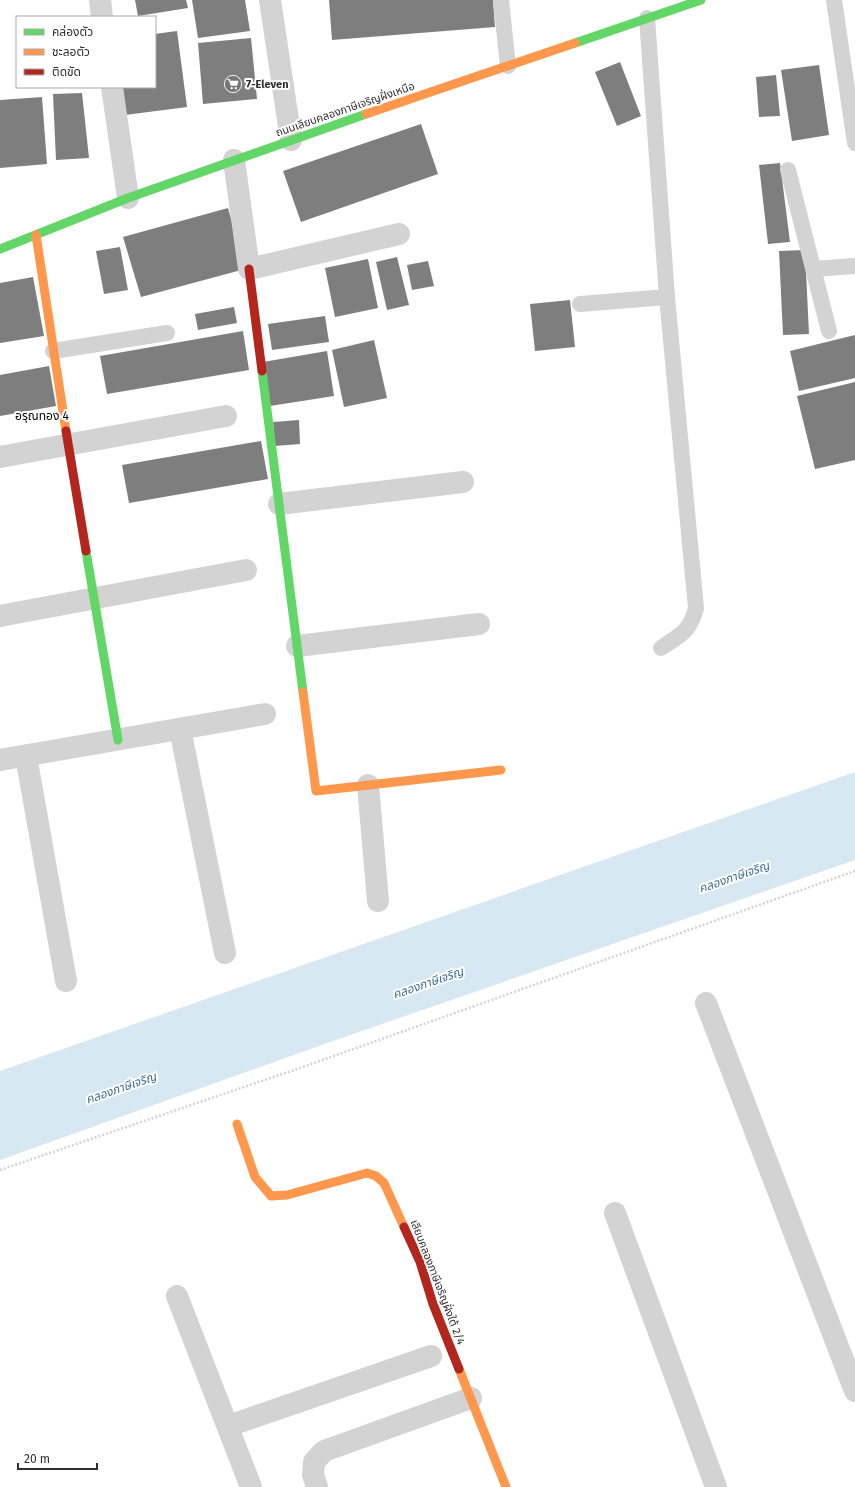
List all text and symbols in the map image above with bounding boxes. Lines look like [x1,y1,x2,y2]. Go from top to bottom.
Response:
legend [16,16,156,88]
text: คล่องตัว [52,25,93,39]
text: ชะลอตัว [52,45,90,59]
text: ติดขัด [52,65,81,79]
supermarket icon: 7-Eleven [223,74,243,94]
place label: 7-Eleven [246,78,288,91]
street label: ถนนเลียบคลองภาษีเจริญฝั่งเหนือ [273,78,416,139]
district label: อรุณทอง 4 [15,409,70,423]
water label: คลองภาษีเจริญ [697,858,772,896]
water label: คลองภาษีเจริญ [391,964,466,1002]
water label: คลองภาษีเจริญ [84,1069,159,1107]
street label: เลียบคลองภาษีเจริญฝั่งใต้ 2/4 [408,1217,469,1347]
scale bar [18,1445,97,1471]
text: 20 m [24,1452,50,1466]

